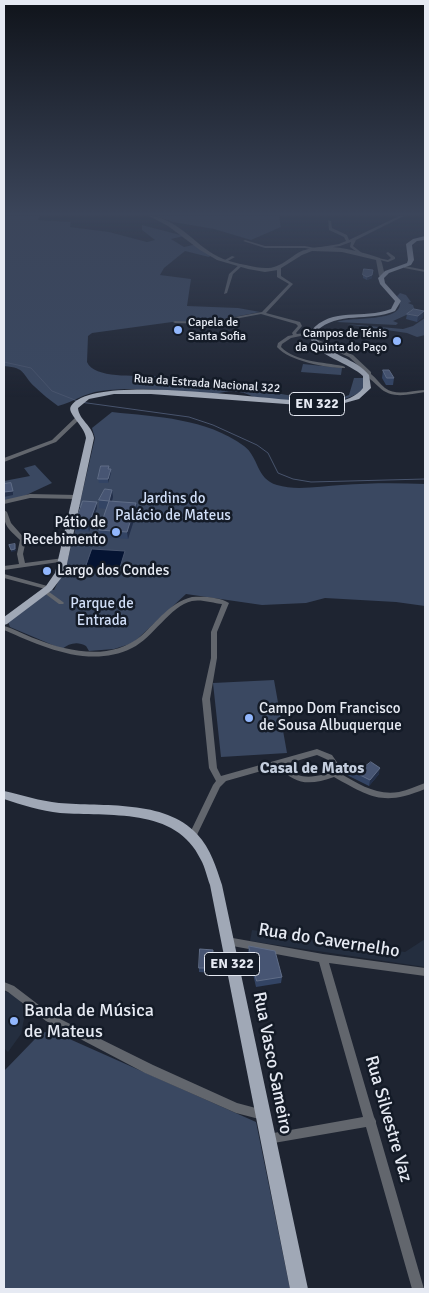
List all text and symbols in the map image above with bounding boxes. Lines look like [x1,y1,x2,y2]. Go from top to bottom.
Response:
place label: Capela de Santa Sofia [188,316,246,344]
marker: Capela de Santa Sofia [172,324,184,336]
place label: Campos de Ténis da Quinta do Paço [295,327,387,355]
marker: Campos de Ténis da Quinta do Paço [391,335,403,347]
street label: Rua da Estrada Nacional 322 [133,372,281,396]
road number: EN 322 [290,392,344,416]
park label: Jardins do Palácio de Mateus [115,490,231,525]
place label: Pátio de Recebimento [23,514,106,549]
marker: Pátio de Recebimento [110,526,122,538]
place label: Largo dos Condes [57,562,169,580]
marker: Largo dos Condes [41,565,53,577]
park label: Parque de Entrada [70,595,134,630]
place label: Campo Dom Francisco de Sousa Albuquerque [259,700,402,735]
marker: Campo Dom Francisco de Sousa Albuquerque [243,712,255,724]
district label: Casal de Matos [260,759,364,779]
street label: Rua do Cavernelho [257,919,401,963]
road number: EN 322 [204,952,260,976]
street label: Rua Vasco Sameiro [248,990,296,1136]
place label: Banda de Música de Mateus [24,1000,154,1042]
marker: Banda de Música de Mateus [8,1015,20,1027]
street label: Rua Silvestre Vaz [360,1053,416,1185]

